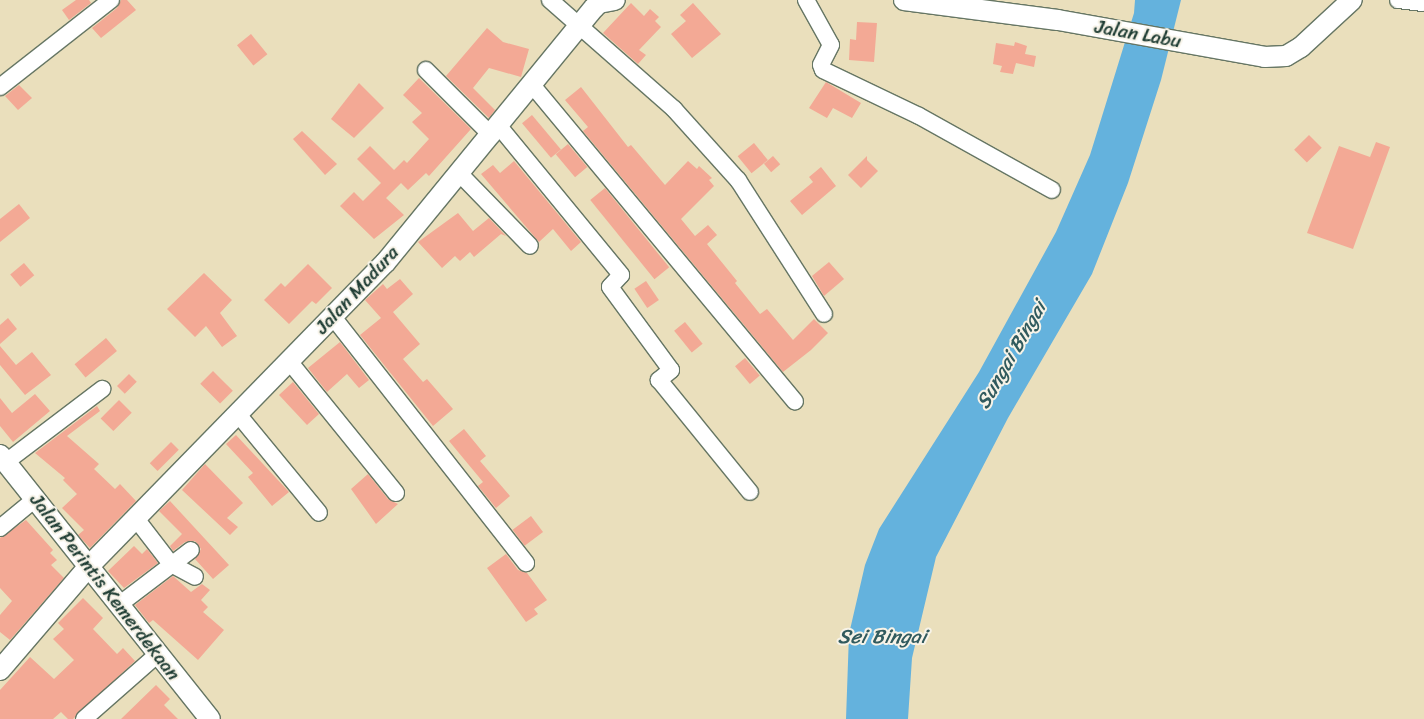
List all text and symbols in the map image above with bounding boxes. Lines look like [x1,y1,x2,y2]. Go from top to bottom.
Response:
street label: Jalan Labu [1093,15,1183,53]
street label: Jalan Madura [311,242,403,338]
water label: Sungai Bingai [971,297,1051,413]
street label: Jalan Perintis Kemerdekaan [25,489,185,685]
water label: Sei Bingai [838,624,926,648]

